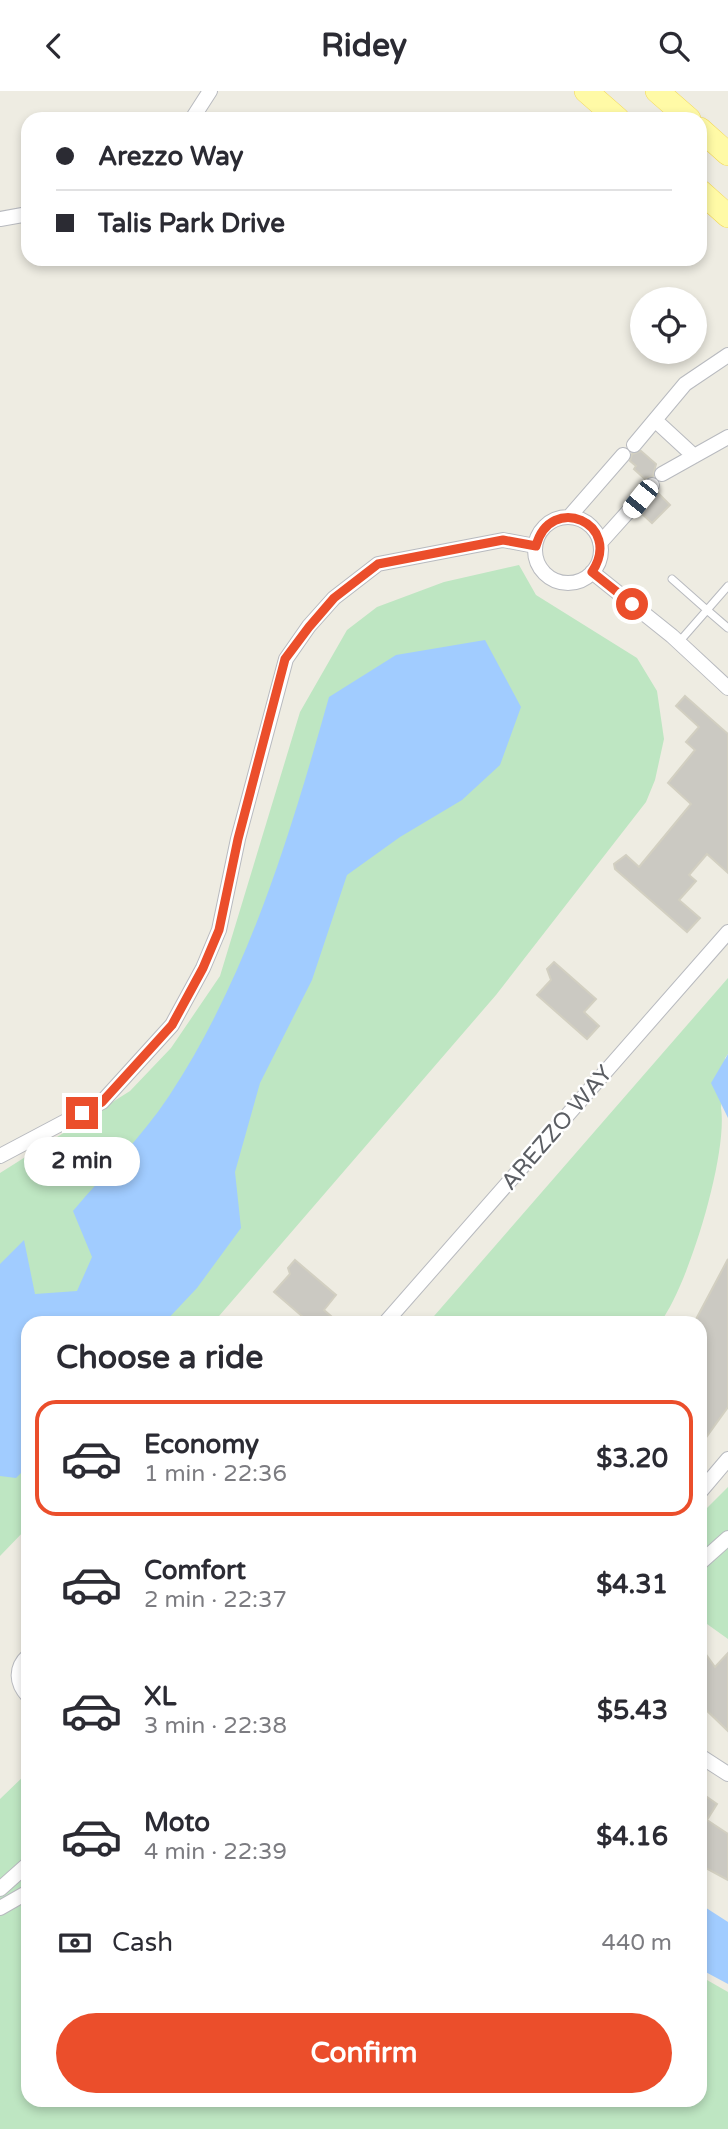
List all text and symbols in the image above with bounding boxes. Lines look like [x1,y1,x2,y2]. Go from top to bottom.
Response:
icon: back [35,27,73,65]
text: Ridey [321,27,407,65]
icon: search [655,27,693,65]
text: Arezzo Way [98,141,244,172]
text: Talis Park Drive [98,208,285,239]
map controls [630,287,707,364]
button: locate [630,287,707,364]
car [619,476,662,522]
route start [616,588,648,620]
street label: AREZZO WAY [495,1060,619,1196]
route end [66,1097,98,1129]
callout: 2 min [24,1137,140,1187]
text: 2 min [51,1147,113,1175]
text: Choose a ride [56,1339,263,1377]
icon: car [60,1427,123,1490]
text: Economy [144,1429,259,1460]
text: $3.20 [596,1443,668,1474]
text: 1 min · 22:36 [144,1460,287,1488]
icon: car [60,1553,123,1616]
text: Comfort [144,1555,246,1586]
text: $4.31 [596,1569,668,1600]
text: 2 min · 22:37 [144,1586,287,1614]
icon: car [60,1679,123,1742]
text: XL [144,1681,176,1712]
text: $5.43 [597,1695,668,1726]
text: 3 min · 22:38 [144,1712,287,1740]
icon: car [60,1805,123,1868]
text: Moto [144,1807,210,1838]
text: $4.16 [596,1821,668,1852]
text: 4 min · 22:39 [144,1838,287,1866]
icon: cash [56,1924,94,1962]
text: Cash [112,1927,173,1958]
text: 440 m [602,1929,672,1957]
button: Confirm [56,2013,672,2093]

